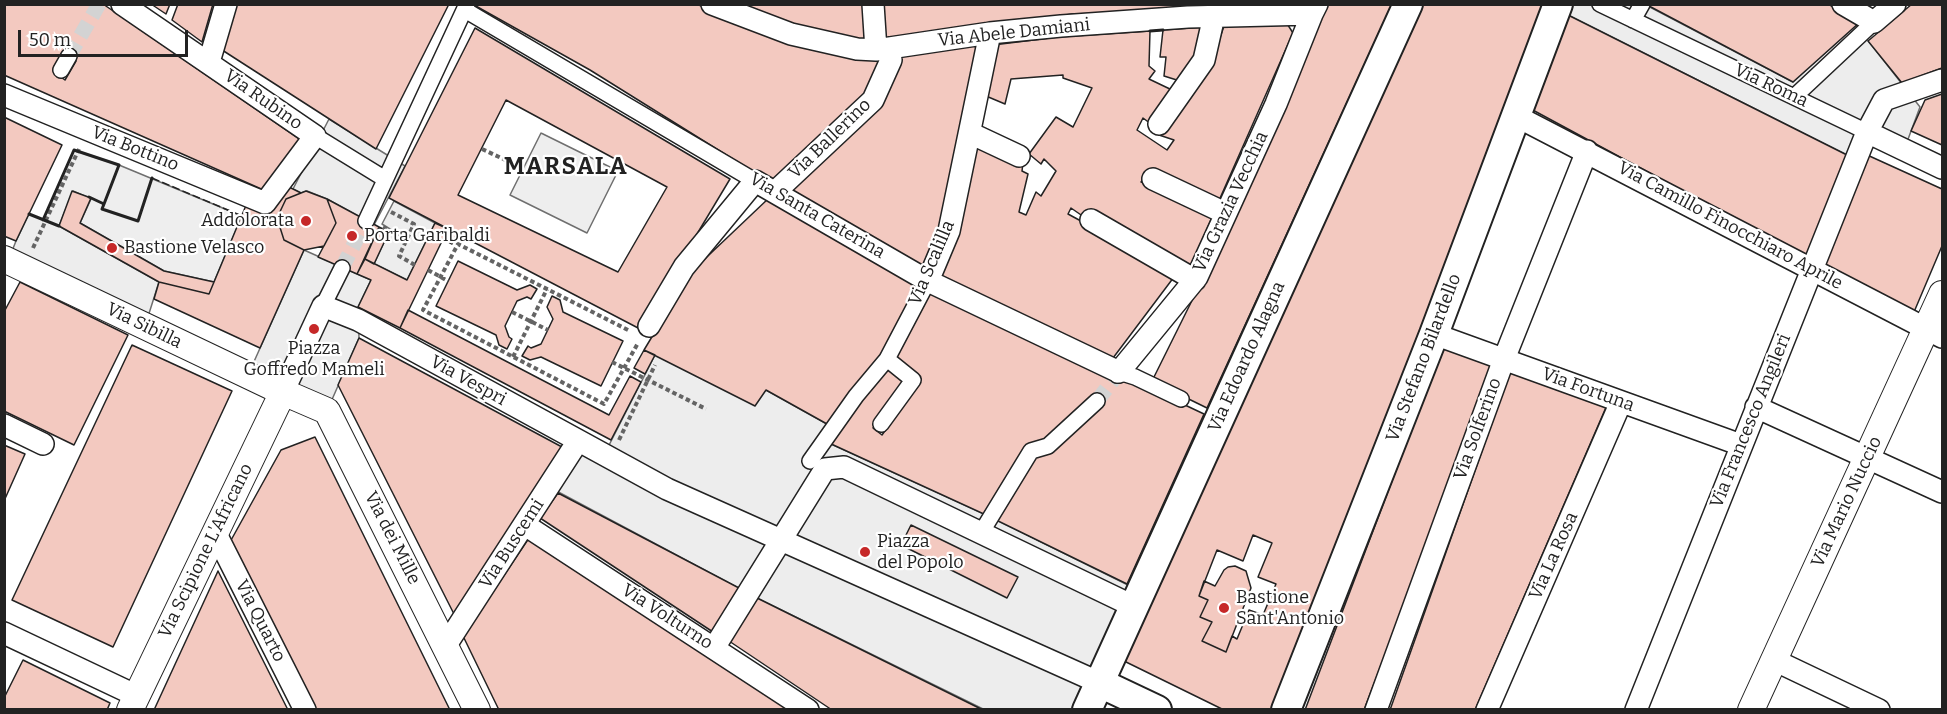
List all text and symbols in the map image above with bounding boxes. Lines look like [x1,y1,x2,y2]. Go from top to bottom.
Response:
street label: Via Abele Damiani [937,14,1091,52]
scale bar [21,18,190,56]
text: 50 m [29,29,71,51]
street label: Via Roma [1731,60,1811,112]
street label: Via Rubino [220,65,306,135]
street label: Via Ballerino [784,94,876,184]
street label: Via Bottino [88,122,182,176]
street label: Via Grazia Vecchia [1189,128,1273,276]
district label: MARSALA [504,153,628,181]
street label: Via Camillo Finocchiaro Aprile [1614,157,1846,295]
street label: Via Santa Caterina [745,168,889,264]
place label: Addolorata [201,210,294,232]
marker: Addolorata [299,214,313,228]
street label: Via Scalilla [904,217,960,309]
place label: Porta Garibaldi [364,225,490,247]
marker: Porta Garibaldi [345,229,359,243]
place label: Bastione Velasco [124,237,264,259]
marker: Bastione Velasco [105,241,119,255]
street label: Via Stefano Bilardello [1382,271,1466,445]
street label: Via Edoardo Alagna [1204,278,1290,436]
street label: Via Sibilla [103,298,185,354]
marker: Piazza Goffredo Mameli [307,322,321,336]
street label: Via Francesco Angileri [1706,331,1796,511]
place label: Piazza Goffredo Mameli [243,338,385,380]
street label: Via Vespri [426,351,510,411]
street label: Via Fortuna [1539,363,1637,417]
street label: Via Solferino [1450,375,1506,483]
street label: Via Mario Nuccio [1807,433,1887,571]
street label: Via Scipione L'Africano [154,460,258,642]
street label: Via dei Mille [359,488,425,588]
street label: Via Buscemi [475,495,549,593]
street label: Via La Rosa [1525,509,1583,603]
place label: Piazza del Popolo [877,531,964,574]
marker: Piazza del Popolo [858,545,872,559]
street label: Via Quarto [230,576,290,666]
street label: Via Volturno [617,580,717,654]
place label: Bastione Sant'Antonio [1236,587,1344,630]
marker: Bastione Sant'Antonio [1217,601,1231,615]

